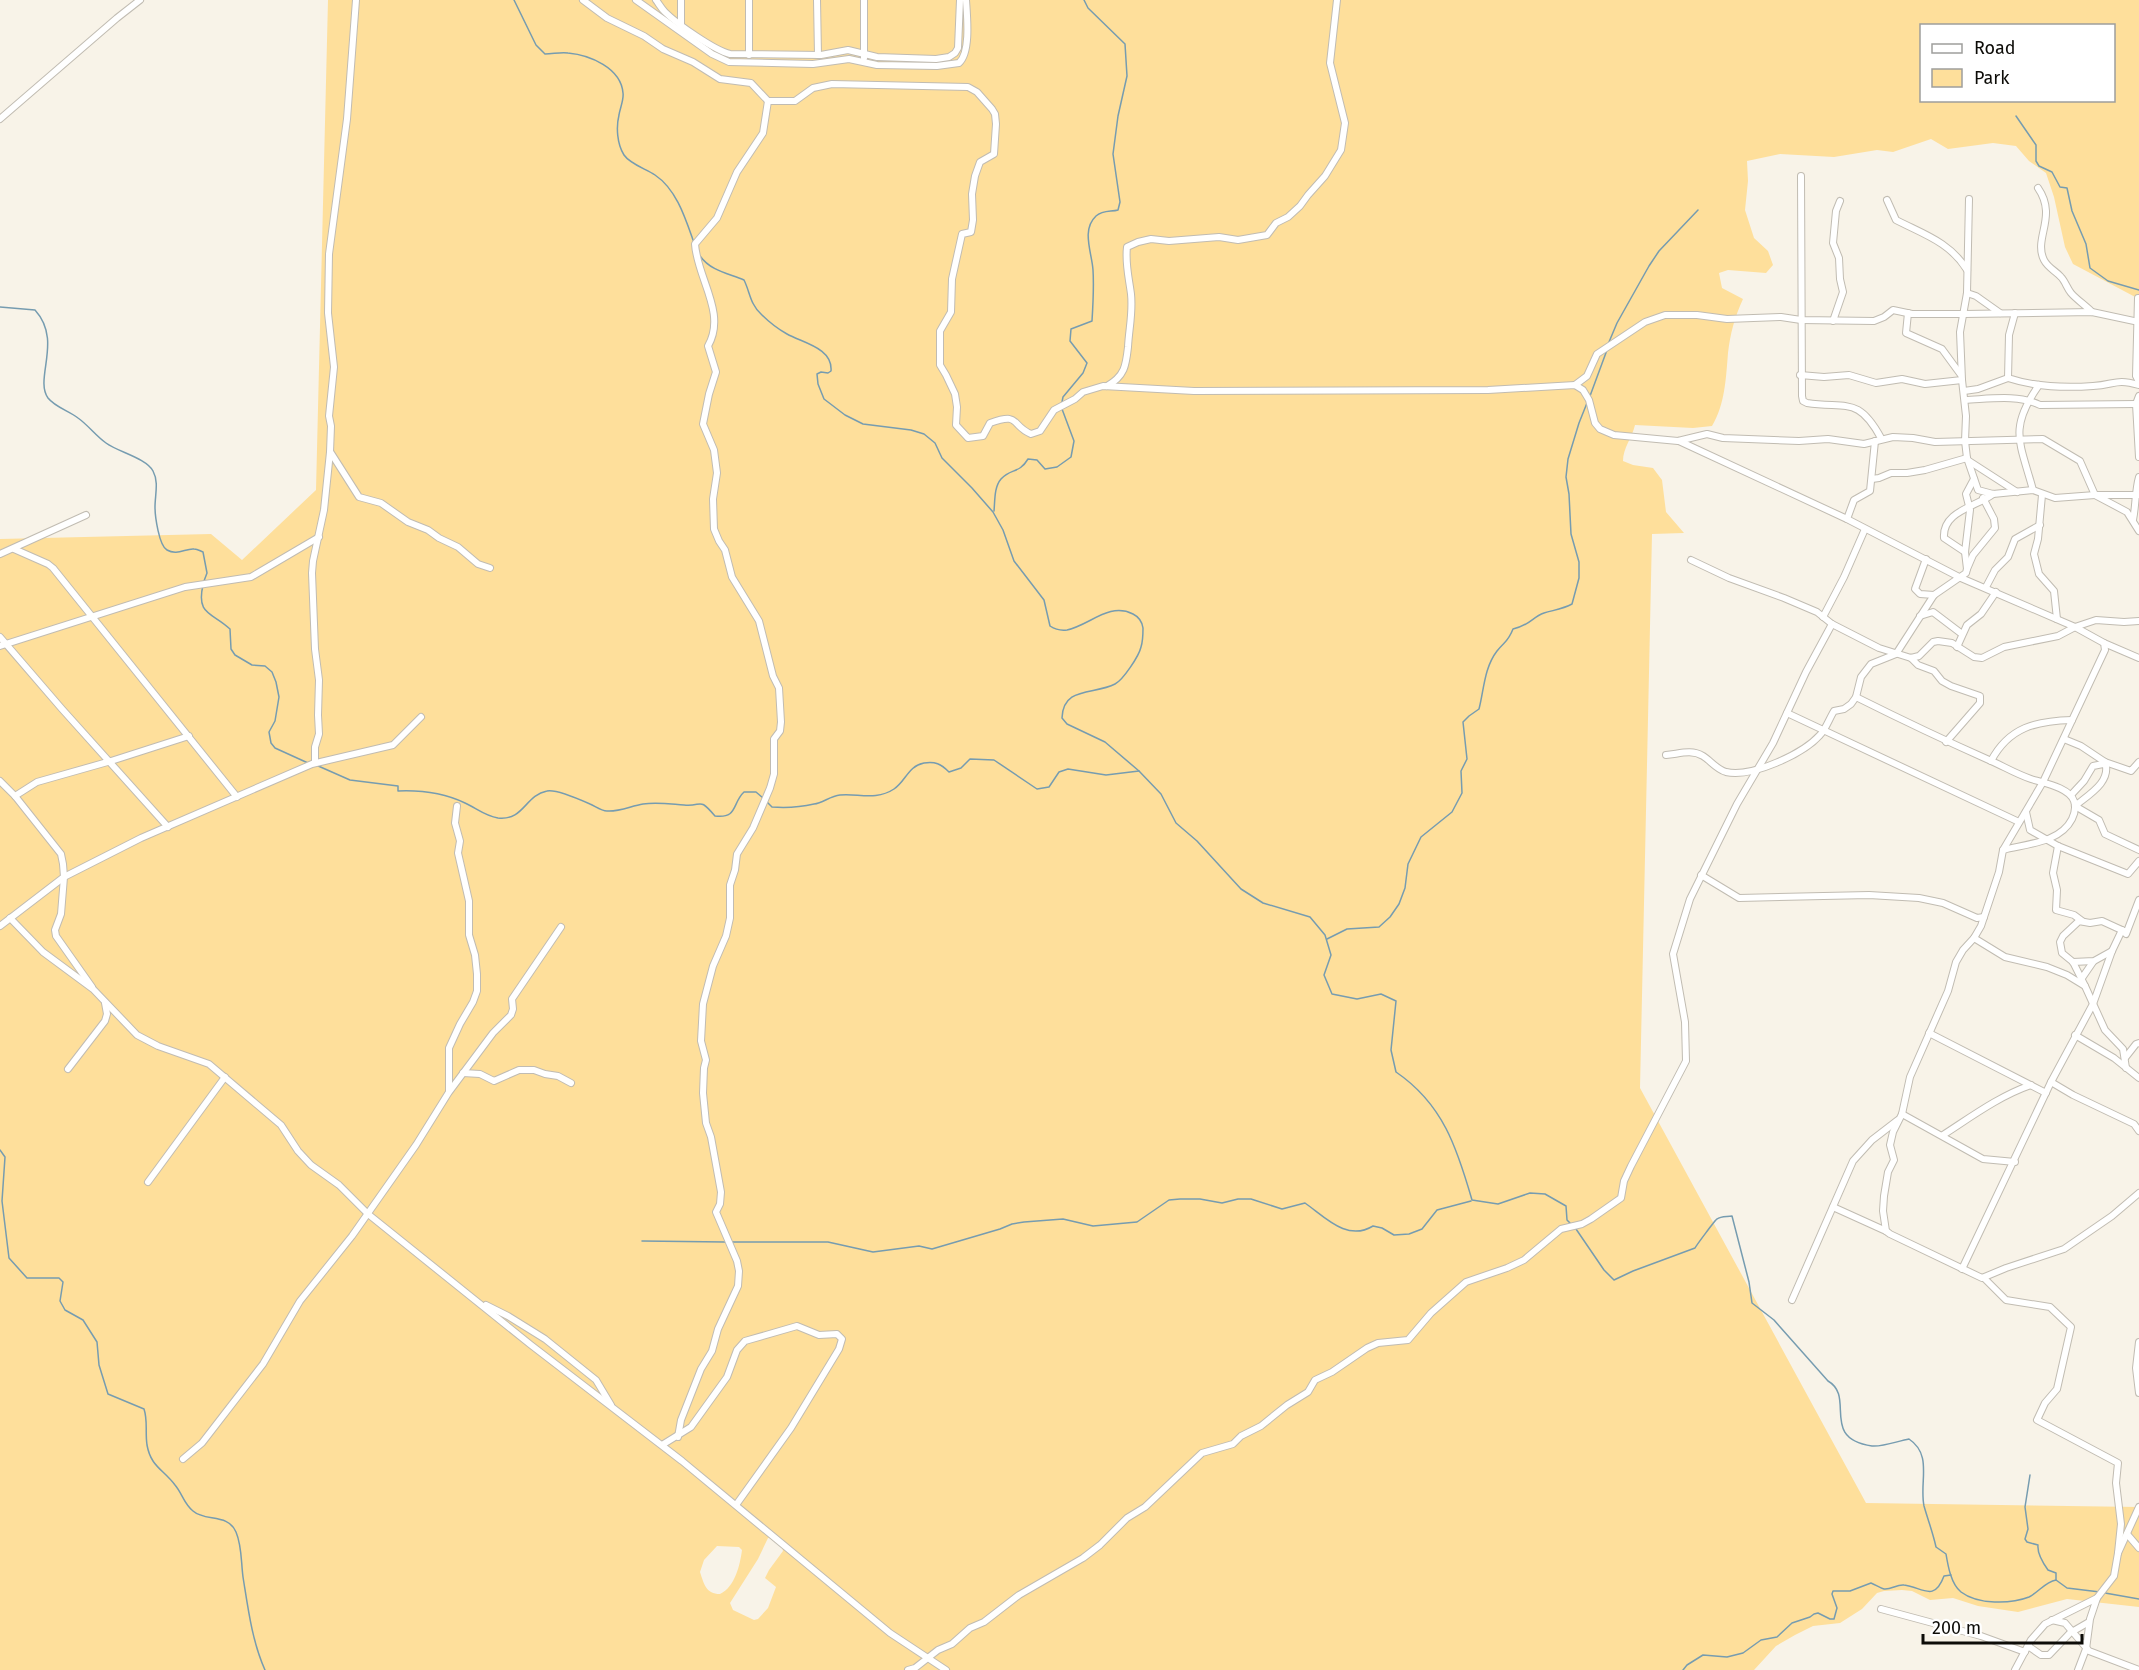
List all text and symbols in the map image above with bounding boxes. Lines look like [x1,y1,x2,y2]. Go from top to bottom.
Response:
legend [1920,24,2115,102]
text: Road [1974,37,2016,59]
text: Park [1974,67,2010,89]
scale bar [1923,1607,2082,1645]
text: 200 m [1932,1617,1981,1639]

